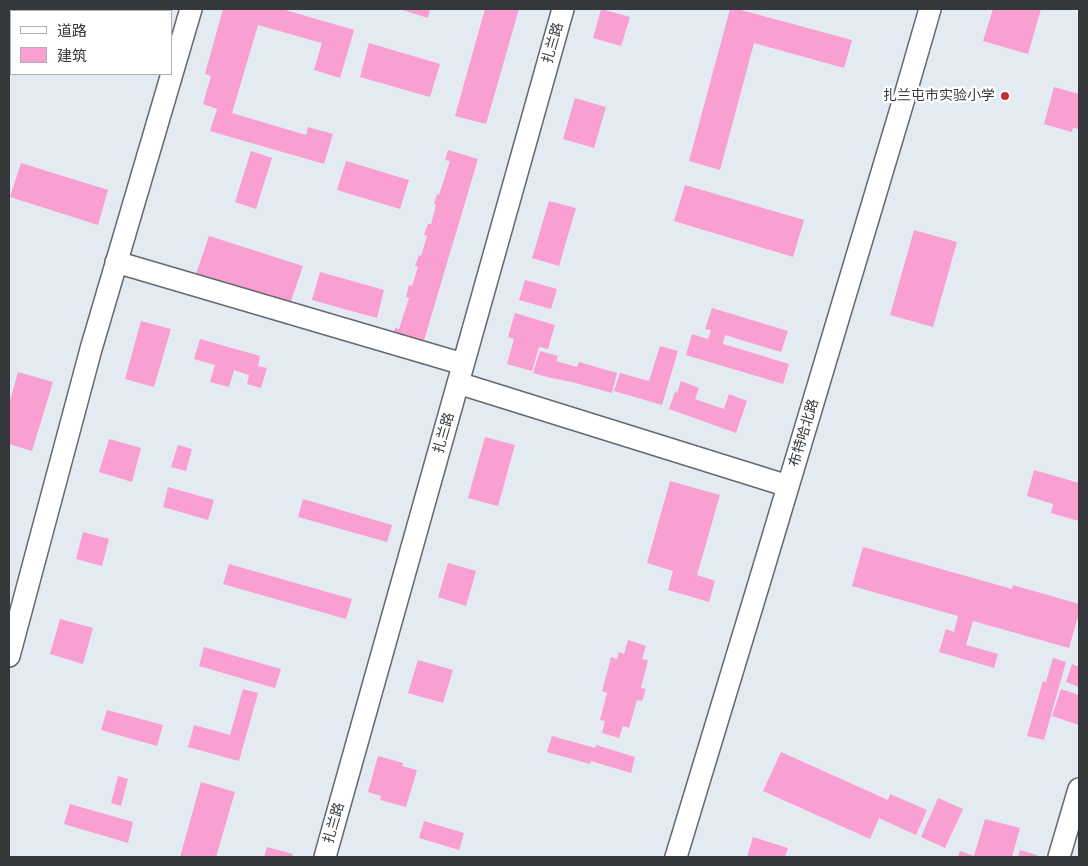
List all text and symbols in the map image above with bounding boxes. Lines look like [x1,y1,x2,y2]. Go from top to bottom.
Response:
legend [10,10,172,75]
street label: 扎兰路 [539,20,567,66]
text: 道路 [57,22,87,40]
text: 建筑 [57,47,87,65]
place label: 扎兰屯市实验小学 [883,88,995,104]
marker: 扎兰屯市实验小学 [999,90,1011,102]
street label: 布特哈北路 [786,397,822,469]
street label: 扎兰路 [430,410,458,456]
street label: 扎兰路 [320,800,348,846]

